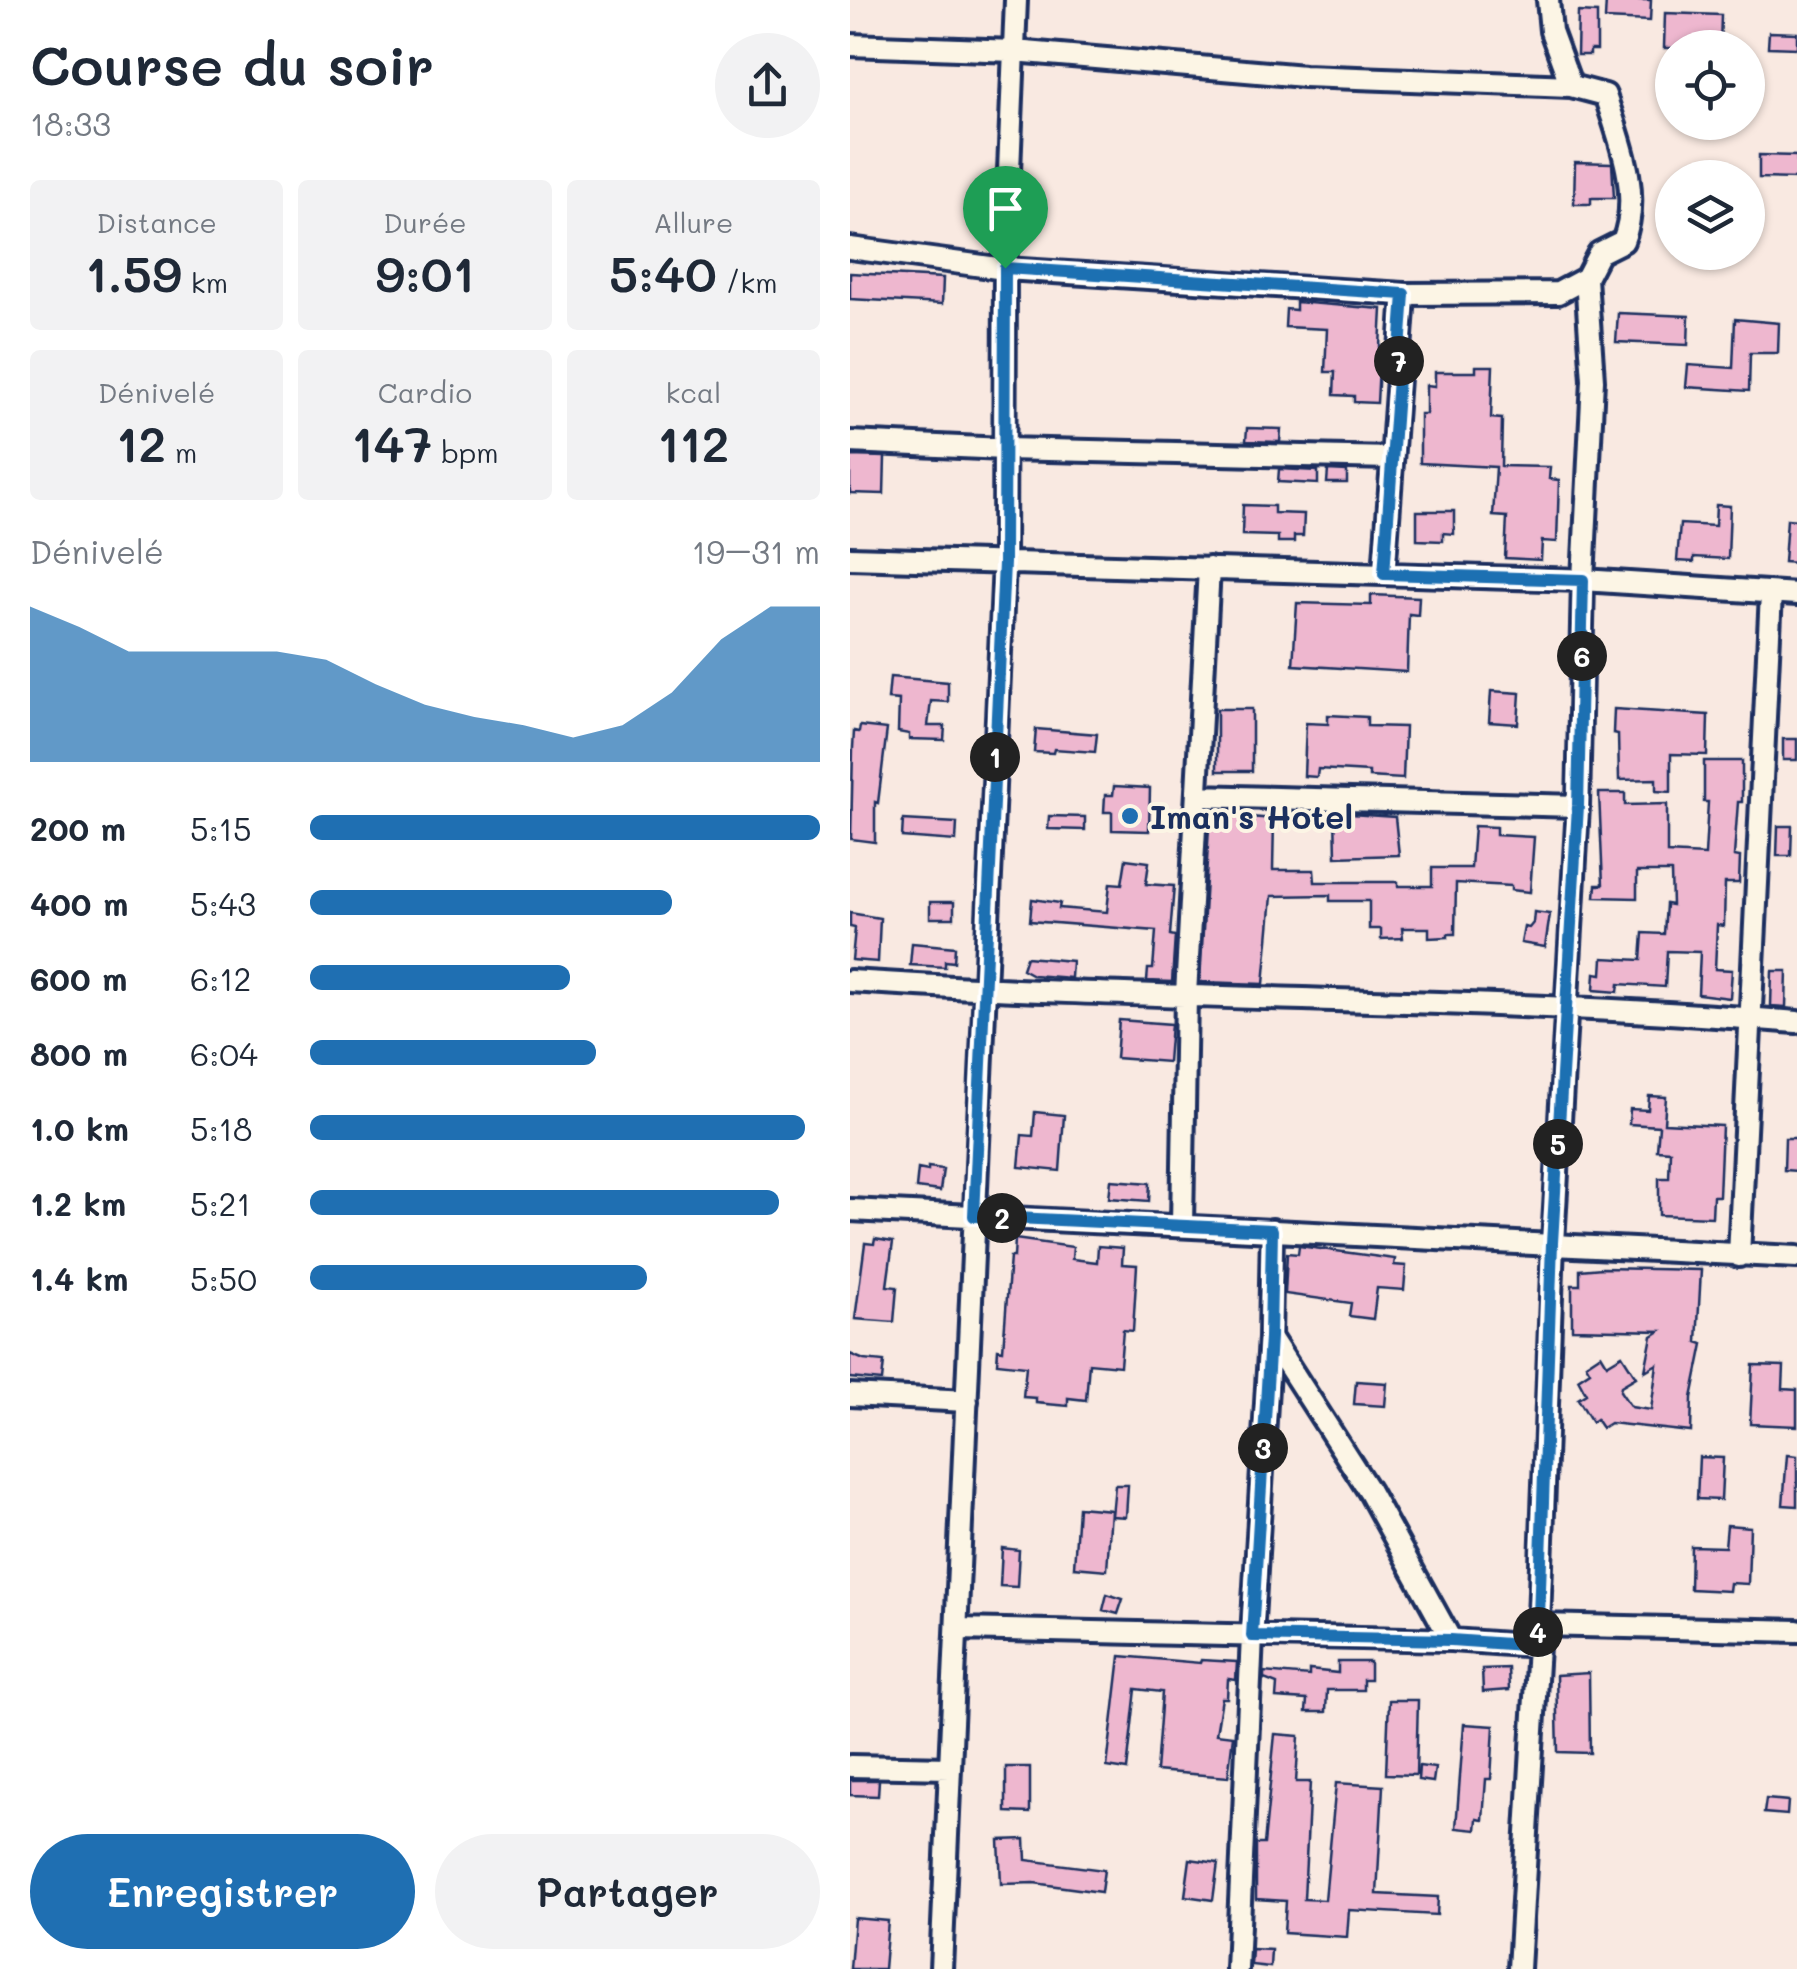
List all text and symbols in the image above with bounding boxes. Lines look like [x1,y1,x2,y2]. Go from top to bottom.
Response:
text: Course du soir [30,28,434,100]
map controls [1655,30,1765,270]
button: locate [1655,30,1765,140]
button: share [715,33,820,138]
text: 18:33 [30,102,111,144]
button: layers [1655,160,1765,270]
pin [963,166,1048,269]
icon: arrive [978,181,1033,236]
text: Distance [96,204,217,240]
text: Durée [383,204,467,240]
text: Allure [653,204,733,240]
text: 1.59 [85,240,182,306]
text: 9:01 [375,240,475,306]
text: 5:40 [609,240,717,306]
text: km [182,264,228,300]
text: /km [717,264,778,300]
pin: 7 [1374,336,1424,386]
text: 7 [1391,343,1407,379]
text: Dénivelé [98,374,215,410]
text: Cardio [378,374,472,410]
text: kcal [665,374,721,410]
text: 12 [116,410,166,476]
text: 147 [351,410,432,476]
text: 112 [657,410,729,476]
text: m [166,434,197,470]
text: bpm [432,434,499,470]
text: Dénivelé [30,530,164,572]
text: 19–31 m [692,530,820,572]
pin: 6 [1557,631,1607,681]
text: 6 [1574,638,1590,674]
pin: 1 [970,732,1020,782]
text: 1 [989,739,1001,775]
place label: Iman's Hotel [1150,795,1353,837]
marker: Iman's Hotel [1119,805,1141,827]
text: 200 m [30,807,126,849]
text: 5:15 [190,807,252,849]
text: 400 m [30,882,128,924]
text: 5:43 [190,882,256,924]
text: 600 m [30,957,127,999]
text: 6:12 [190,957,251,999]
text: 800 m [30,1032,128,1074]
text: 6:04 [190,1032,258,1074]
text: 1.0 km [30,1107,129,1149]
text: 5:18 [190,1107,252,1149]
pin: 5 [1533,1119,1583,1169]
text: 5 [1550,1126,1566,1162]
text: 1.2 km [30,1182,126,1224]
text: 5:21 [190,1182,251,1224]
pin: 2 [977,1193,1027,1243]
text: 2 [994,1200,1010,1236]
text: 1.4 km [30,1257,129,1299]
text: 5:50 [190,1257,257,1299]
pin: 3 [1238,1423,1288,1473]
text: 3 [1255,1430,1271,1466]
pin: 4 [1513,1607,1563,1657]
text: 4 [1529,1614,1547,1650]
button: Enregistrer [30,1834,415,1949]
button: Partager [435,1834,820,1949]

